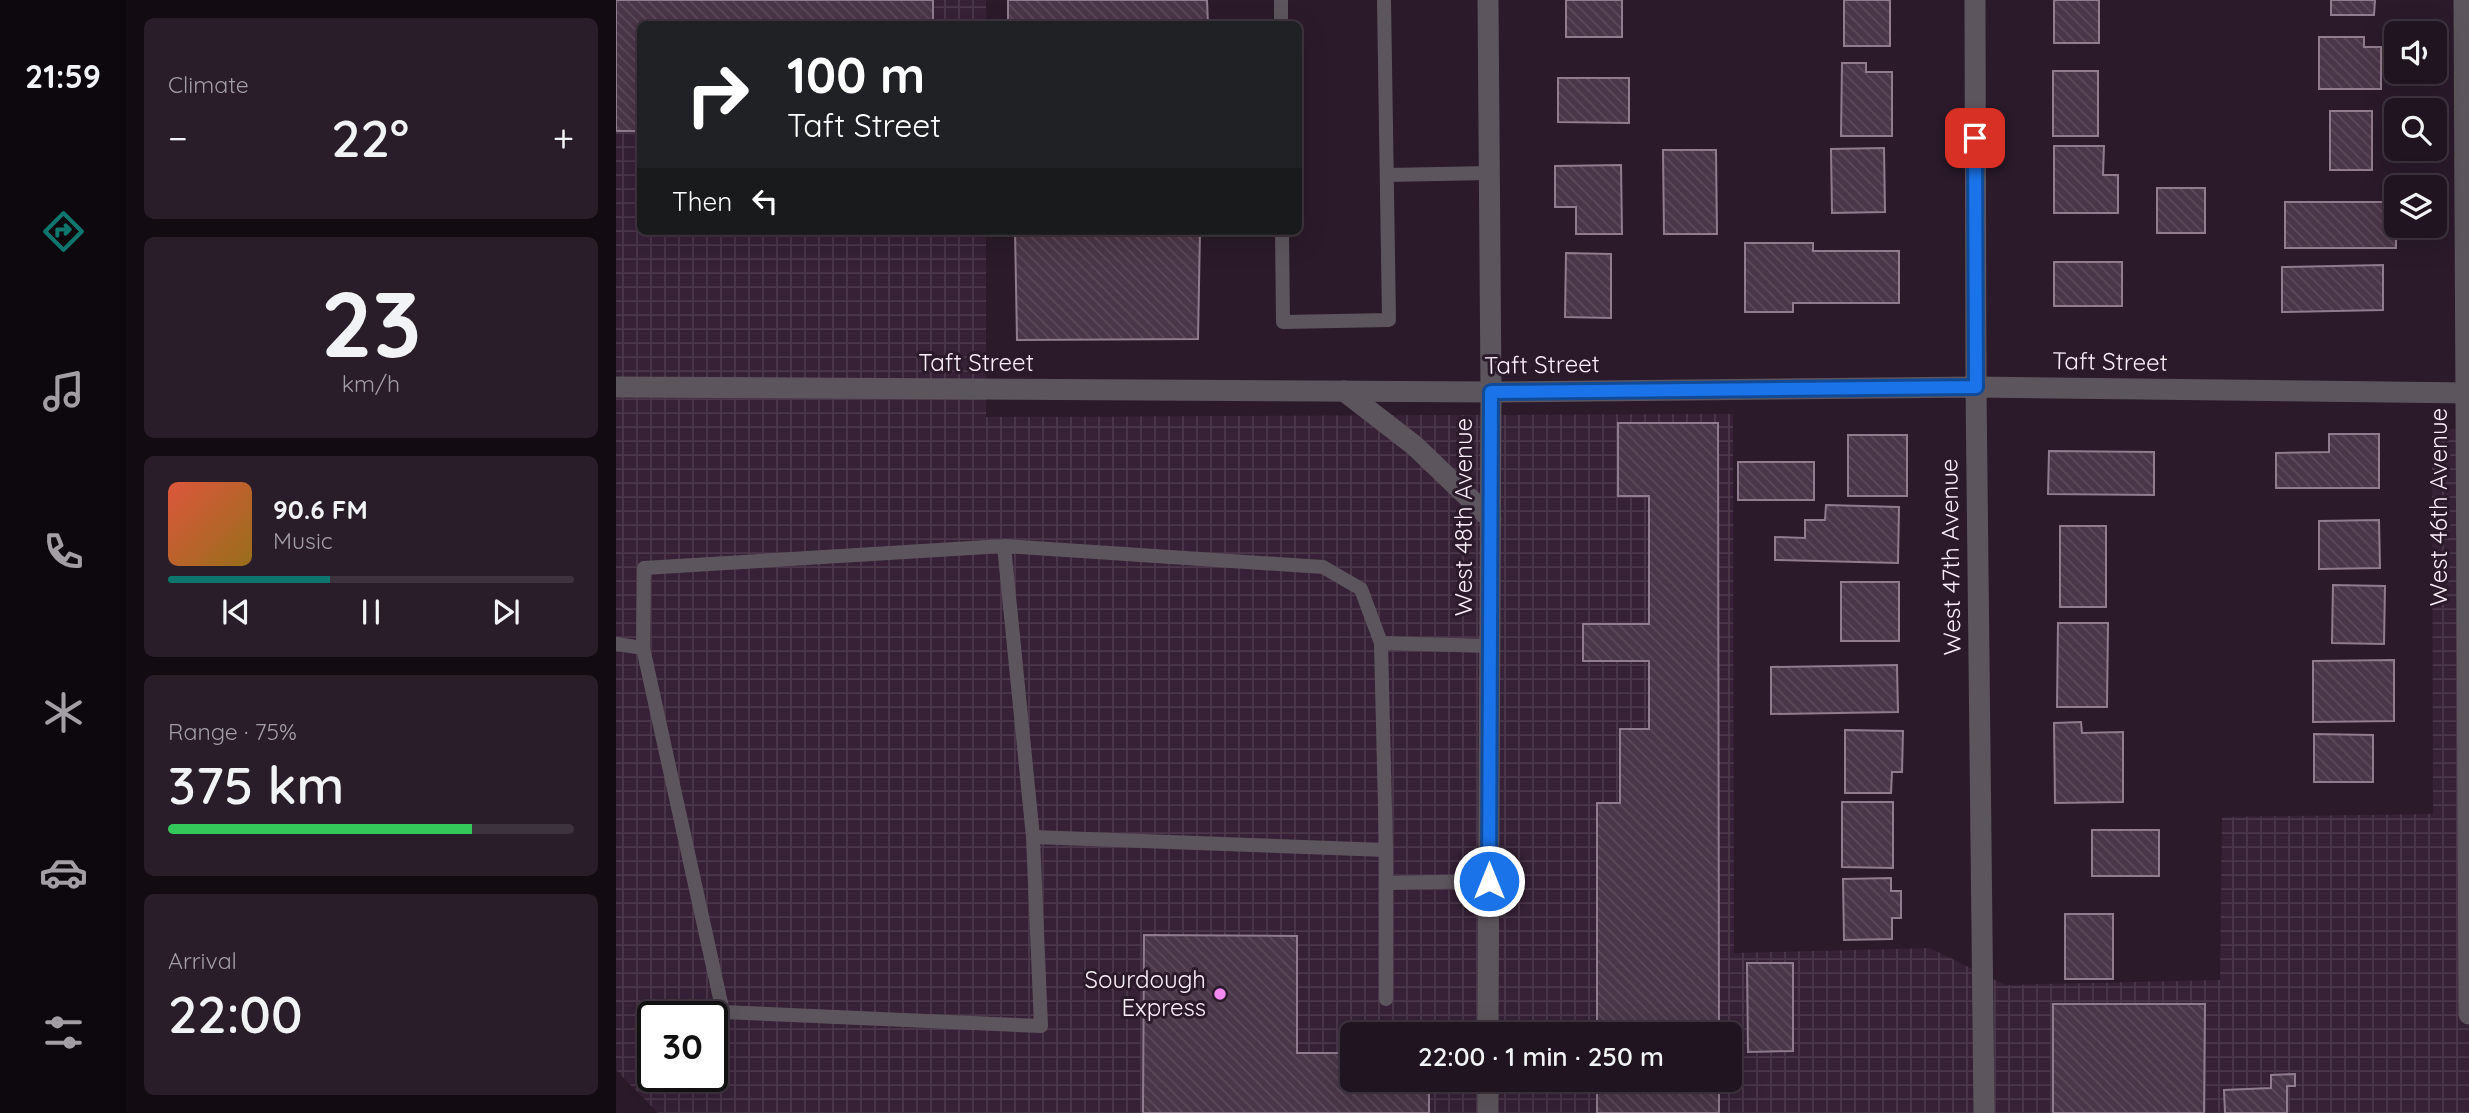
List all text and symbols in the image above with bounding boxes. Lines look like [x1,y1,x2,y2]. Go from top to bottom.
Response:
map controls [2384,21,2447,238]
button: sound [2384,21,2447,84]
text: 100 m [787,44,925,105]
icon: right [672,49,763,140]
text: 21:59 [25,56,101,96]
text: Climate [168,70,249,99]
button: search [2384,98,2447,161]
text: 22° [331,105,409,170]
text: Taft Street [787,105,941,145]
pin [1945,108,2005,168]
text: − [168,114,188,162]
text: + [553,114,574,162]
icon: arrive [1956,119,1994,157]
button: layers [2384,175,2447,238]
icon: left [746,182,784,220]
text: Then [672,185,732,218]
icon: directions [39,207,88,256]
text: 23 [321,266,421,380]
street label: Taft Street [2052,345,2168,377]
street label: Taft Street [918,347,1034,377]
street label: Taft Street [1484,348,1600,380]
icon: music [39,367,88,416]
text: km/h [342,369,400,398]
street label: West 46th Avenue [2423,408,2453,606]
street label: West 48th Avenue [1448,418,1478,616]
street label: West 47th Avenue [1933,458,1967,656]
text: 90.6 FM [273,493,368,526]
text: Music [273,526,333,555]
icon: phone [39,527,88,576]
icon: previous [217,593,255,631]
icon: pause [352,593,390,631]
icon: next [487,593,525,631]
icon: climate [39,688,88,737]
text: Range · 75% [168,717,297,746]
text: 375 km [168,752,344,817]
position arrow [1452,844,1526,918]
icon: car [39,848,88,897]
text: Arrival [168,946,237,975]
place label: Sourdough Express [1085,964,1206,1022]
text: 22:00 [168,981,303,1046]
marker: Sourdough Express [1212,986,1228,1002]
speed limit sign: 30 [637,1001,728,1092]
icon: filters [39,1008,88,1057]
text: 22:00 · 1 min · 250 m [1418,1040,1664,1073]

